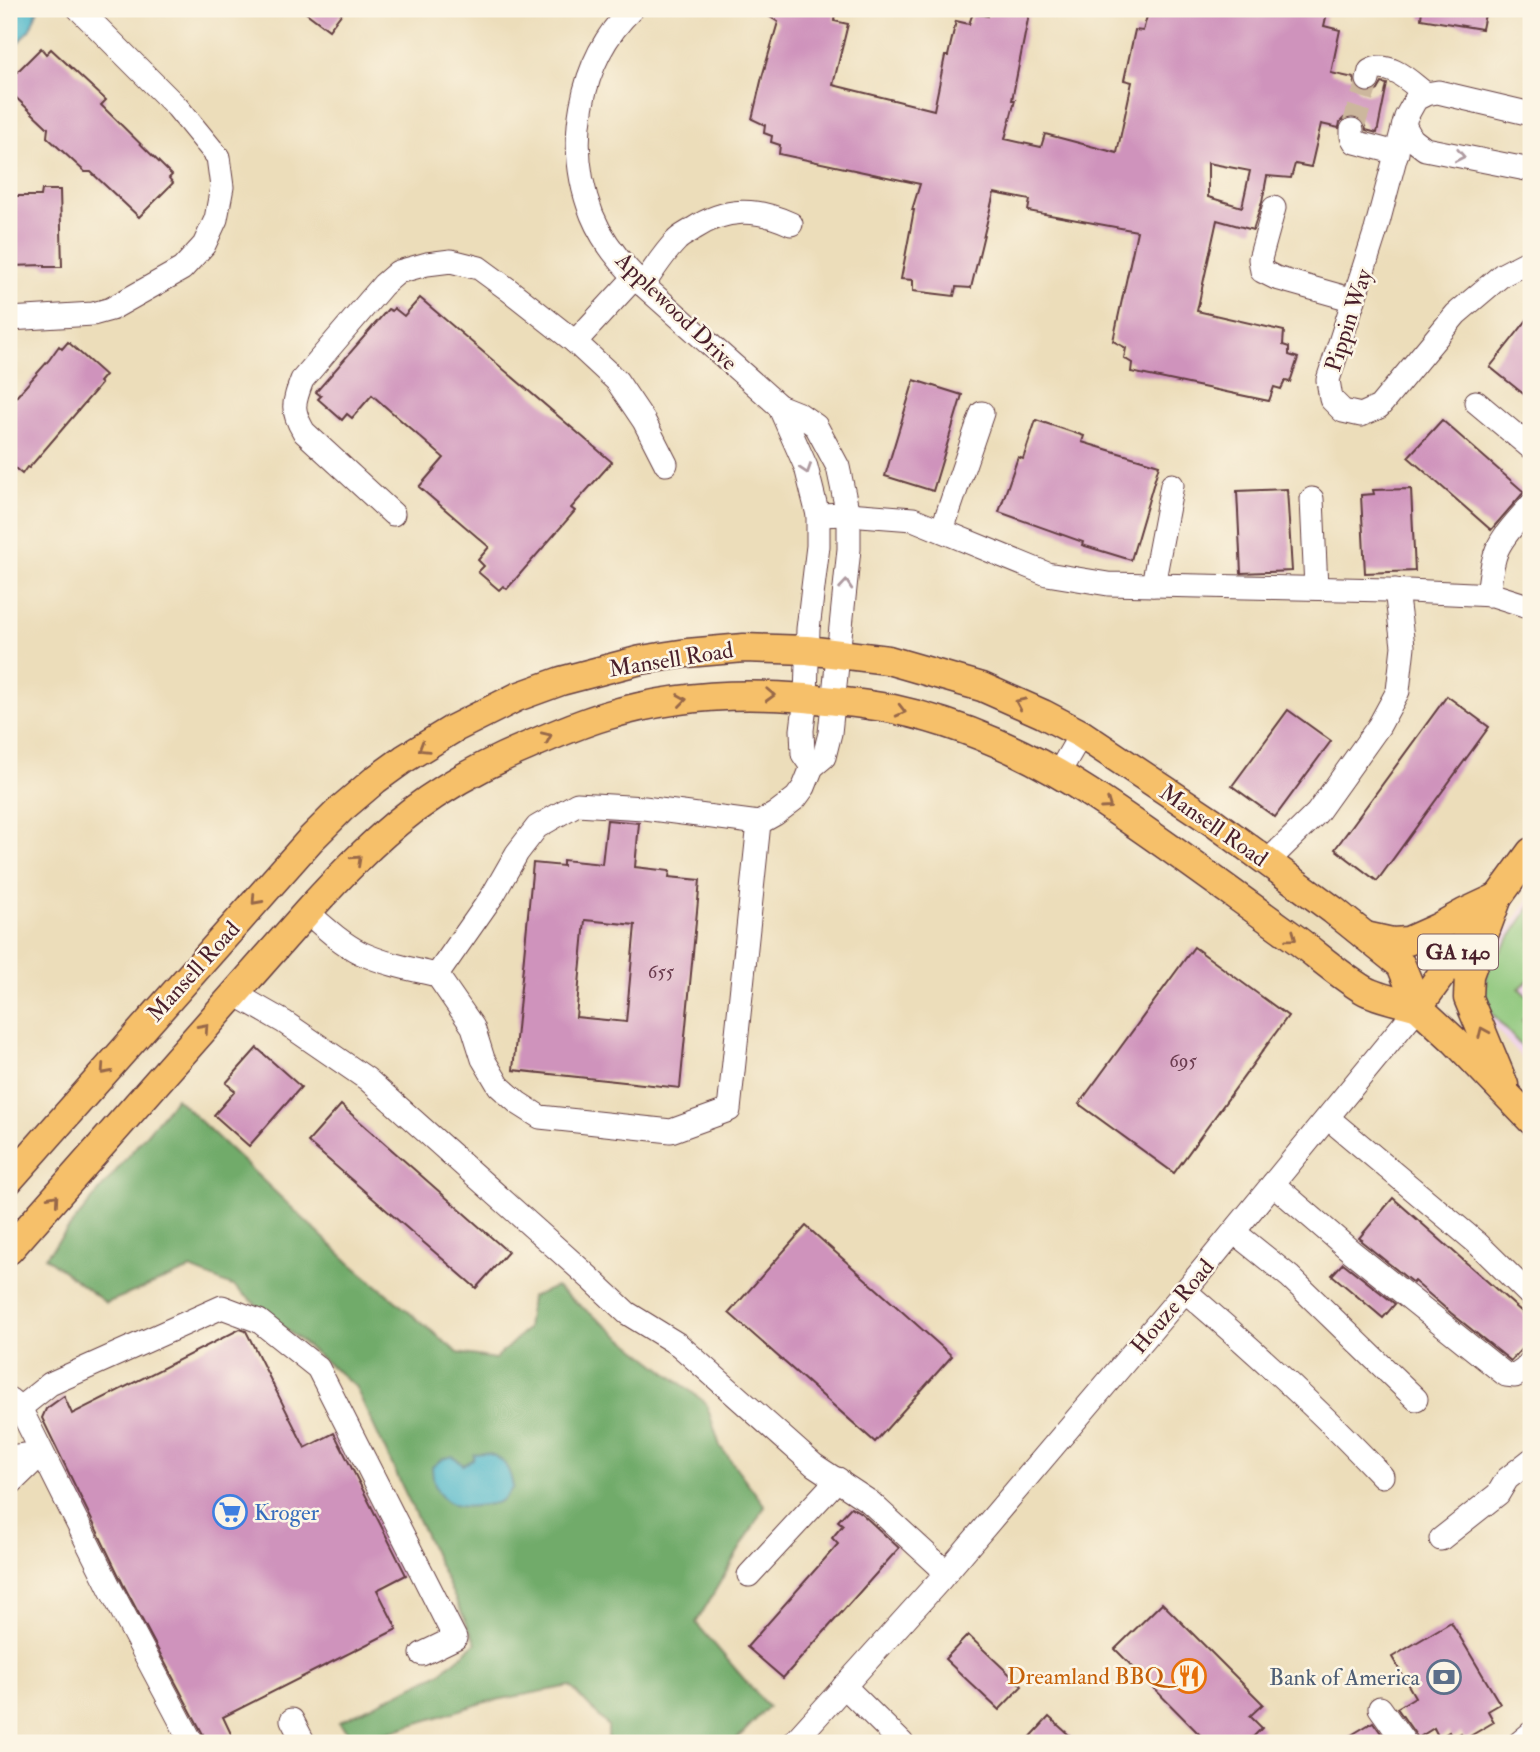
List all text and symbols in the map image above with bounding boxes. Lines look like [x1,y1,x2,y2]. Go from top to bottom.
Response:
one-way arrow [1454,147,1466,162]
street label: Applewood Drive [608,245,744,378]
street label: Pippin Way [1318,264,1380,375]
one-way arrow [797,463,812,475]
one-way arrow [838,579,853,590]
street label: Mansell Road [607,635,735,684]
one-way arrow [764,688,775,703]
one-way arrow [676,693,688,708]
one-way arrow [1015,697,1028,711]
one-way arrow [895,703,907,717]
one-way arrow [540,732,552,746]
one-way arrow [418,739,431,752]
street label: Mansell Road [1154,777,1273,873]
one-way arrow [1099,797,1112,810]
one-way arrow [349,855,362,868]
one-way arrow [252,892,265,905]
street label: Mansell Road [141,915,246,1028]
one-way arrow [1284,928,1297,941]
road number: GA 140 [1418,934,1498,970]
house number: 655 [648,960,675,984]
one-way arrow [196,1024,208,1037]
one-way arrow [1477,1027,1491,1039]
house number: 695 [1169,1049,1197,1073]
one-way arrow [101,1062,113,1075]
one-way arrow [46,1194,58,1207]
street label: Houze Road [1124,1253,1221,1360]
supermarket icon: Kroger [211,1493,249,1531]
place label: Kroger [254,1498,320,1527]
restaurant icon: Dreamland BBQ [1170,1657,1208,1695]
bank icon: Bank of America [1425,1658,1463,1696]
place label: Dreamland BBQ [1007,1662,1179,1691]
place label: Bank of America [1269,1663,1421,1692]

